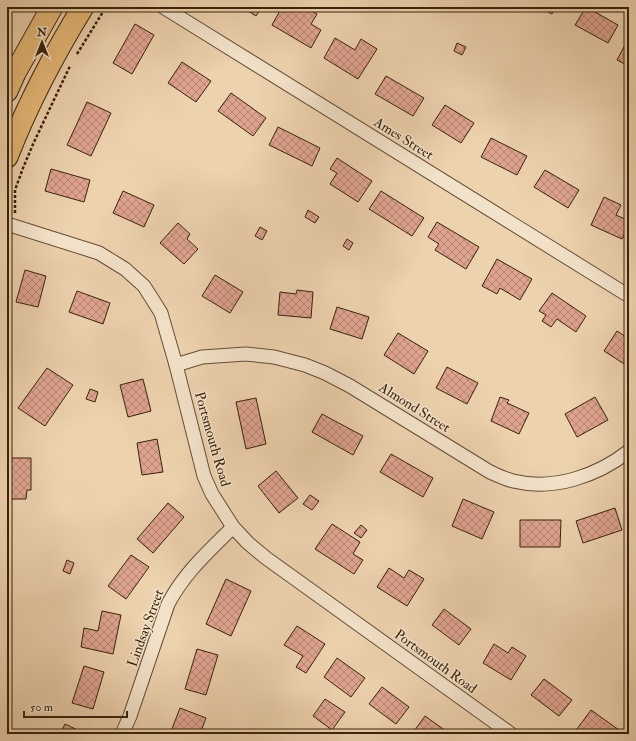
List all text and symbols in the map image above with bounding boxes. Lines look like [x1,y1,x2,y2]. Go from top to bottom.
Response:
north arrow [22,22,62,62]
text: N [36,26,48,39]
street label: Ames Street [370,113,437,164]
street label: Almond Street [375,378,454,436]
street label: Portsmouth Road [191,390,234,489]
street label: Lindsay Street [124,587,168,670]
street label: Portsmouth Road [391,626,480,697]
scale bar [24,693,127,719]
text: 50 m [30,700,54,715]

